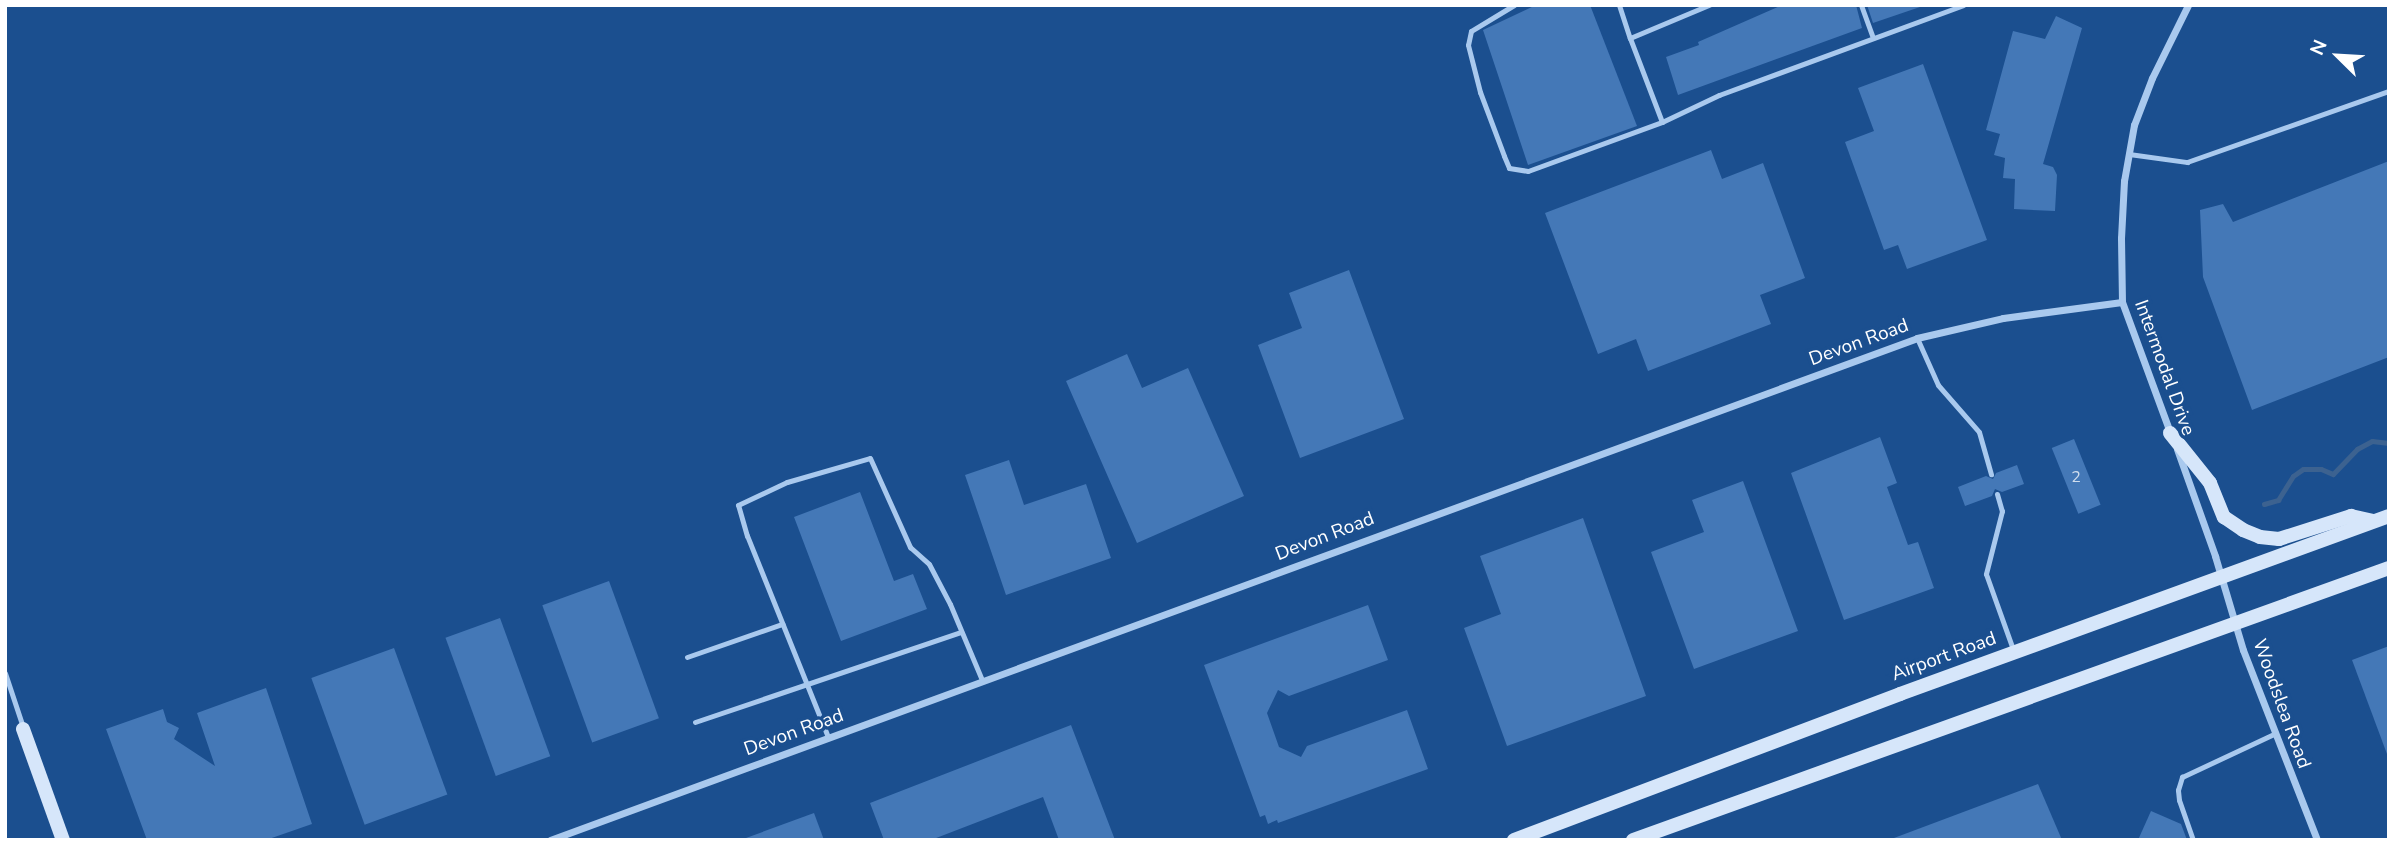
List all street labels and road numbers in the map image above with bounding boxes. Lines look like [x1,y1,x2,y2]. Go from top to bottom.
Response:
street label: Intermodal Drive [2129,297,2199,439]
street label: Devon Road [1806,314,1912,372]
street label: Devon Road [1272,508,1378,566]
street label: Airport Road [1889,628,1999,686]
street label: Woodslea Road [2247,636,2315,772]
street label: Devon Road [741,704,847,762]

